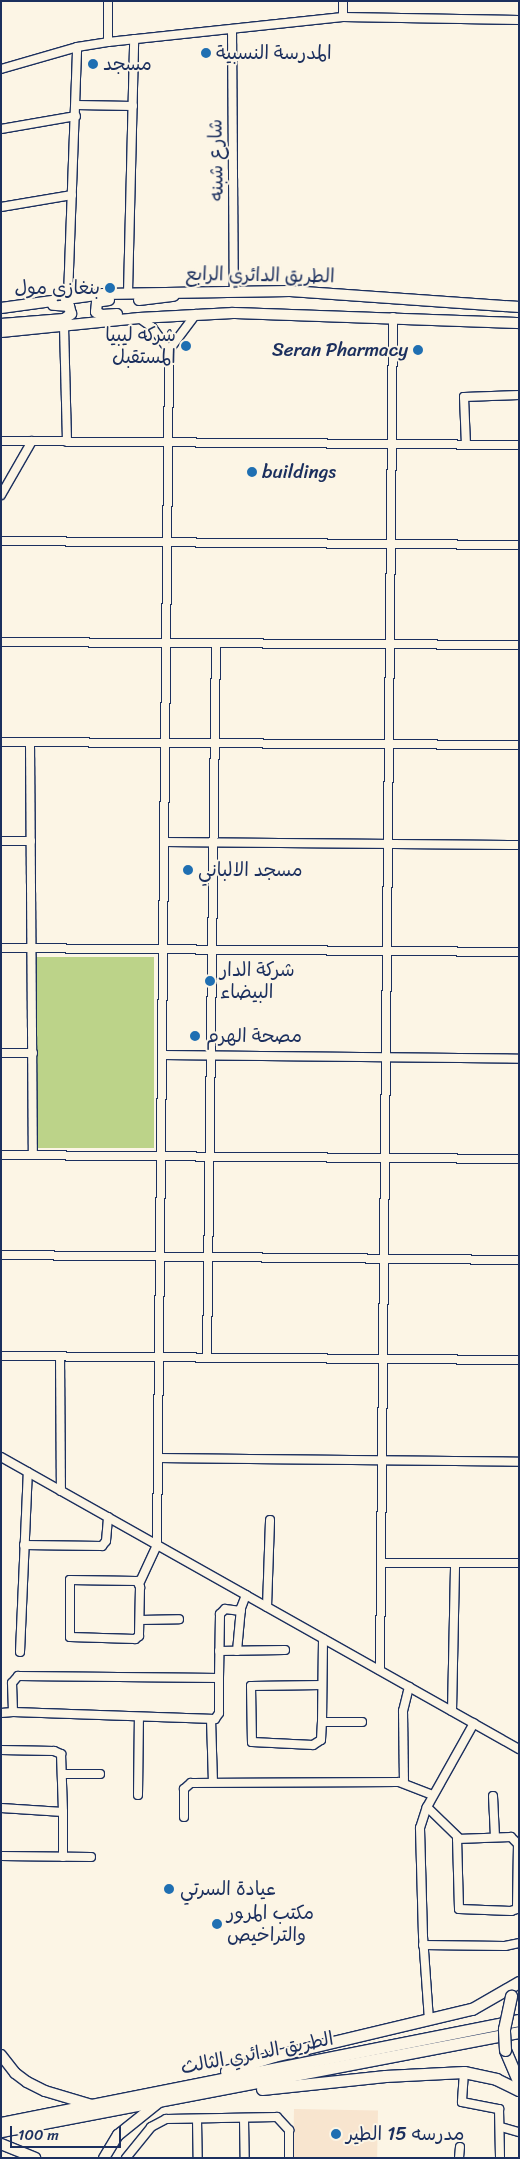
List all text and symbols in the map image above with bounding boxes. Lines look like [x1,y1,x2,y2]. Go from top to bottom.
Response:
place label: المدرسة النسبية [216,42,332,64]
marker: المدرسة النسبية [200,47,212,59]
place label: مسجد [103,53,152,75]
marker: مسجد [87,58,99,70]
street label: شارع شبنه [204,119,228,201]
street label: الطريق الدائري الرابع [185,262,335,288]
place label: بنغازي مول [15,277,100,299]
marker: بنغازي مول [104,282,116,294]
place label: شركه ليبيا المستقبل [105,324,176,368]
place label: Seran Pharmacy [272,339,408,361]
marker: شركه ليبيا المستقبل [180,340,192,352]
marker: Seran Pharmacy [412,344,424,356]
place label: buildings [262,461,336,483]
marker: buildings [246,466,258,478]
place label: مسجد الالباني [198,859,303,881]
marker: مسجد الالباني [182,864,194,876]
place label: شركة الدار البيضاء [220,959,295,1003]
marker: شركة الدار البيضاء [204,975,216,987]
place label: مصحة الهرم [206,1025,302,1047]
marker: مصحة الهرم [188,1029,202,1043]
place label: عيادة السرتي [180,1878,276,1900]
marker: عيادة السرتي [162,1882,176,1896]
place label: مكتب المرور والتراخيص [227,1902,314,1946]
marker: مكتب المرور والتراخيص [211,1918,223,1930]
street label: الطريق الدائري الثالث [179,2027,335,2079]
scale bar [12,2116,124,2148]
text: 100 m [18,2122,59,2148]
place label: مدرسه 15 الطير [346,2123,464,2145]
marker: مدرسه 15 الطير [330,2128,342,2140]

